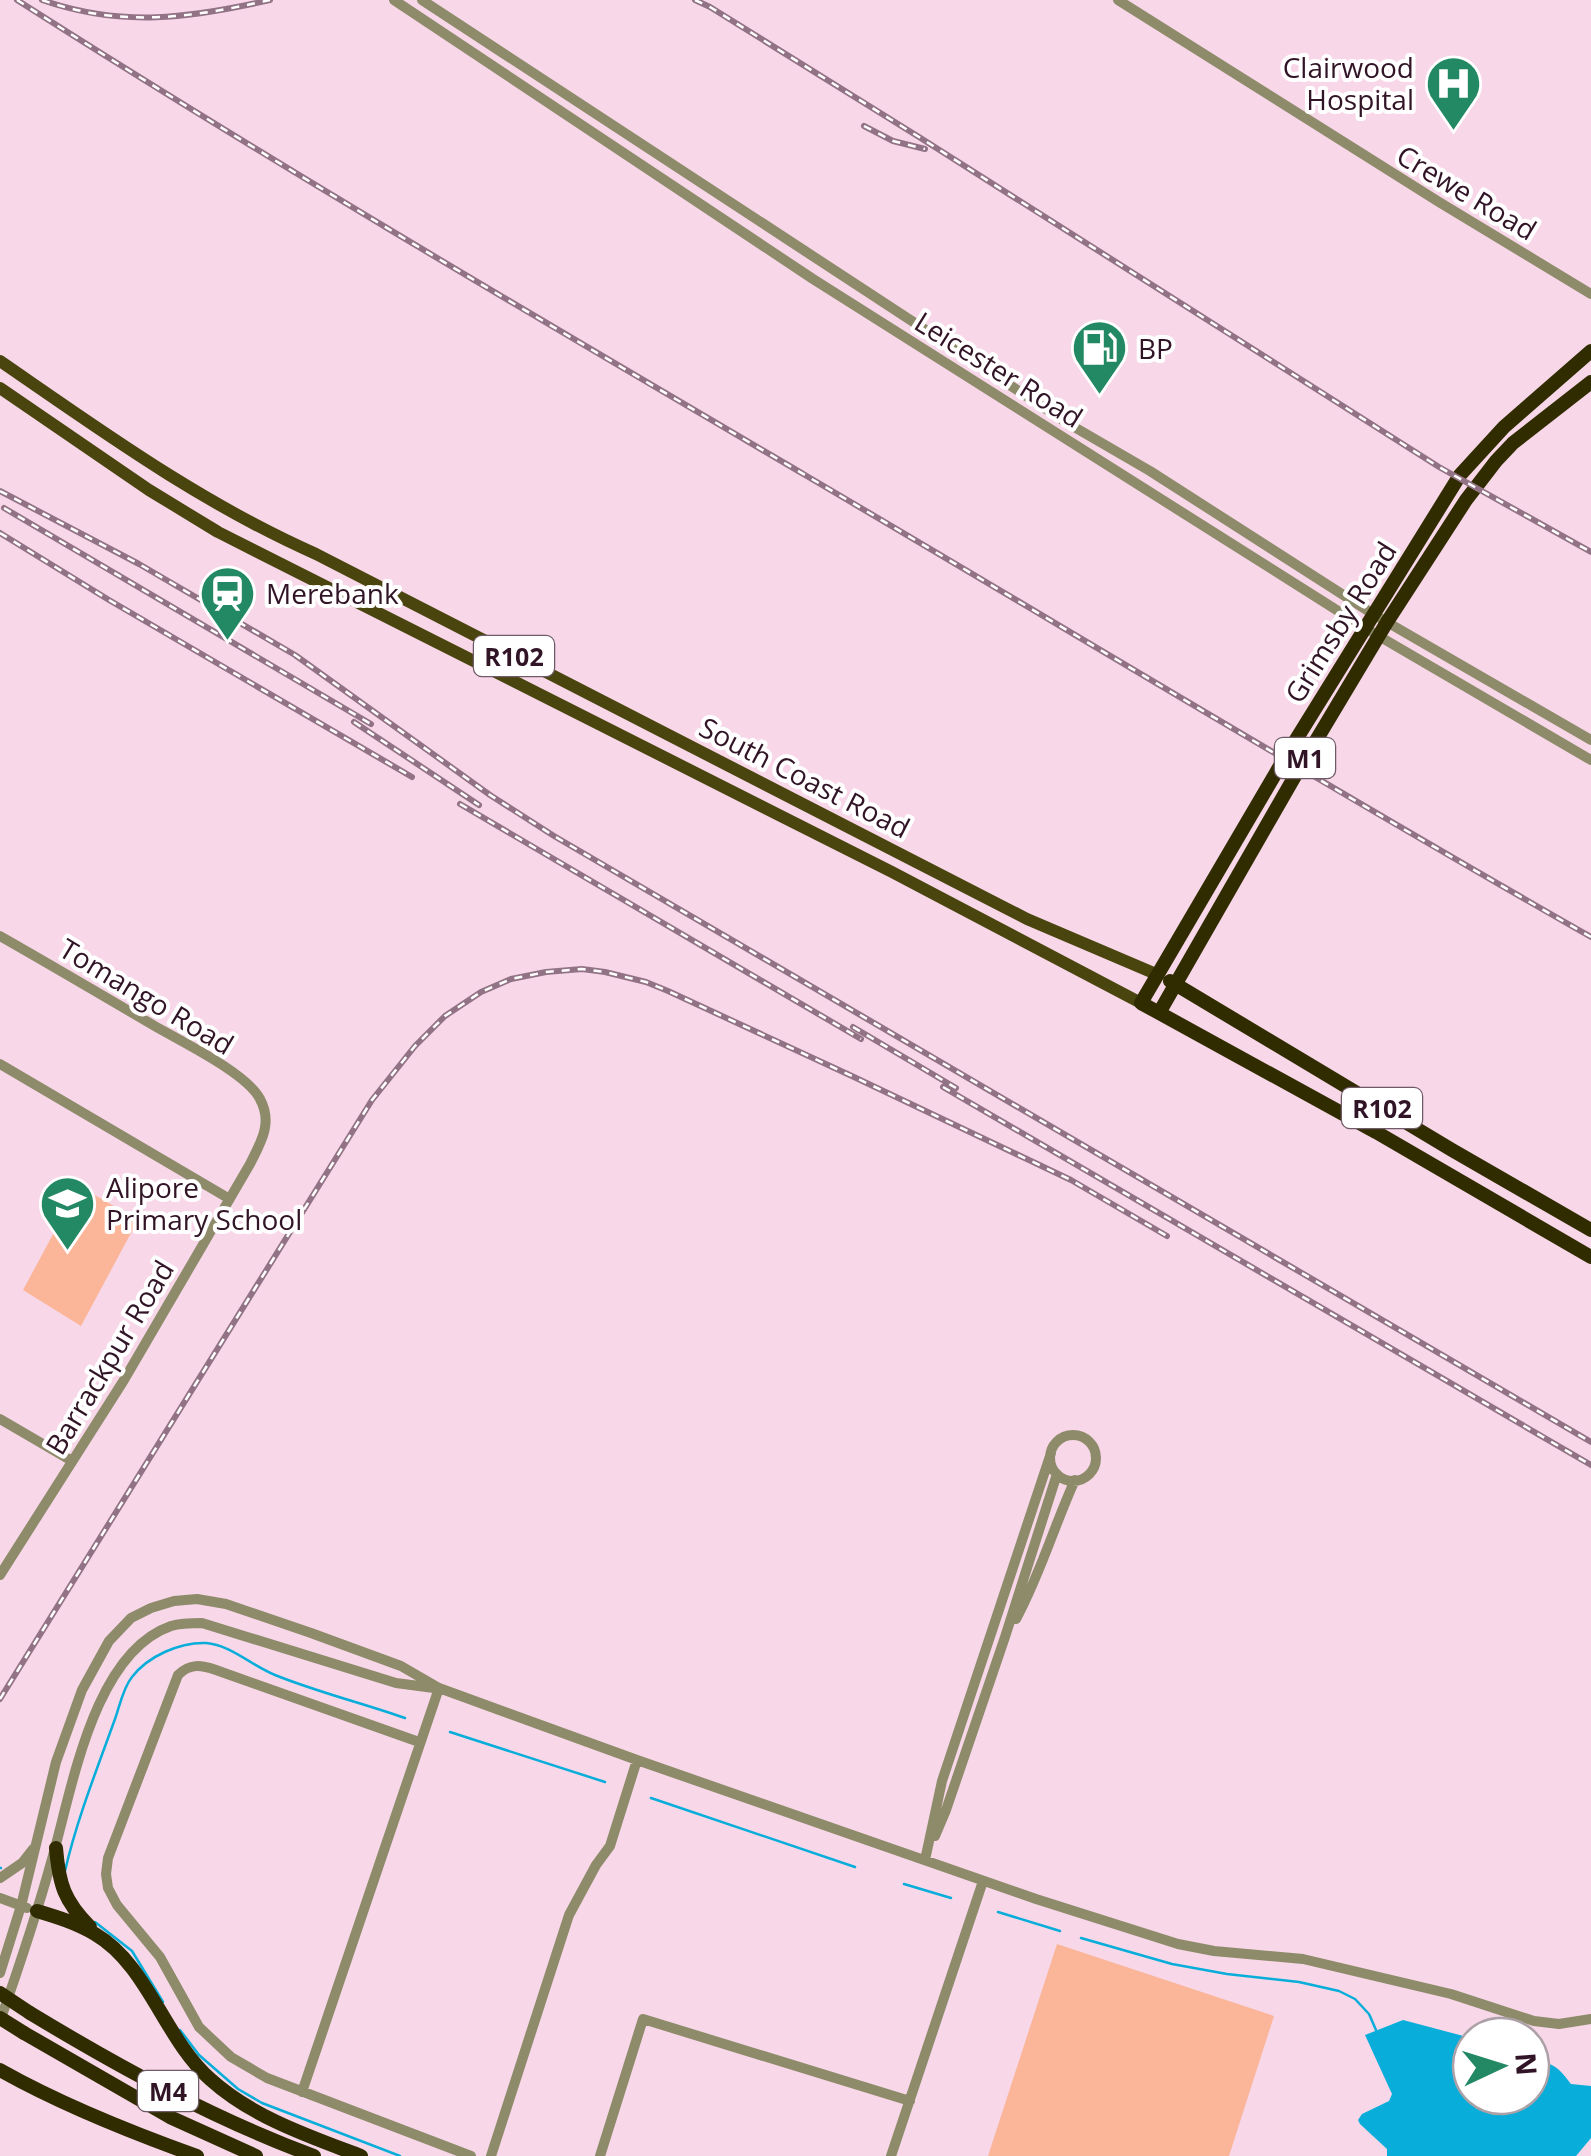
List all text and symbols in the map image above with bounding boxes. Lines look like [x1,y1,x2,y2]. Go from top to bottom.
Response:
place label: Clairwood Hospital [1283,48,1414,118]
hospital icon: Clairwood Hospital [1423,53,1483,132]
street label: Crewe Road [1390,135,1544,249]
street label: Leicester Road [908,302,1090,436]
fuel station icon: BP [1069,318,1129,397]
place label: BP [1138,329,1173,367]
street label: Grimsby Road [1275,534,1405,710]
station icon: Merebank [197,563,257,642]
place label: Merebank [266,574,399,612]
road number: R102 [474,636,554,676]
street label: South Coast Road [693,708,917,846]
road number: M1 [1275,738,1335,778]
street label: Tomango Road [53,929,241,1063]
road number: R102 [1342,1088,1422,1128]
place label: Alipore Primary School [106,1168,302,1238]
school or university icon: Alipore Primary School [37,1173,97,1252]
street label: Barrackpur Road [36,1253,182,1461]
north arrow [1451,2016,1551,2116]
text: N [1507,2052,1547,2077]
road number: M4 [138,2071,198,2111]

